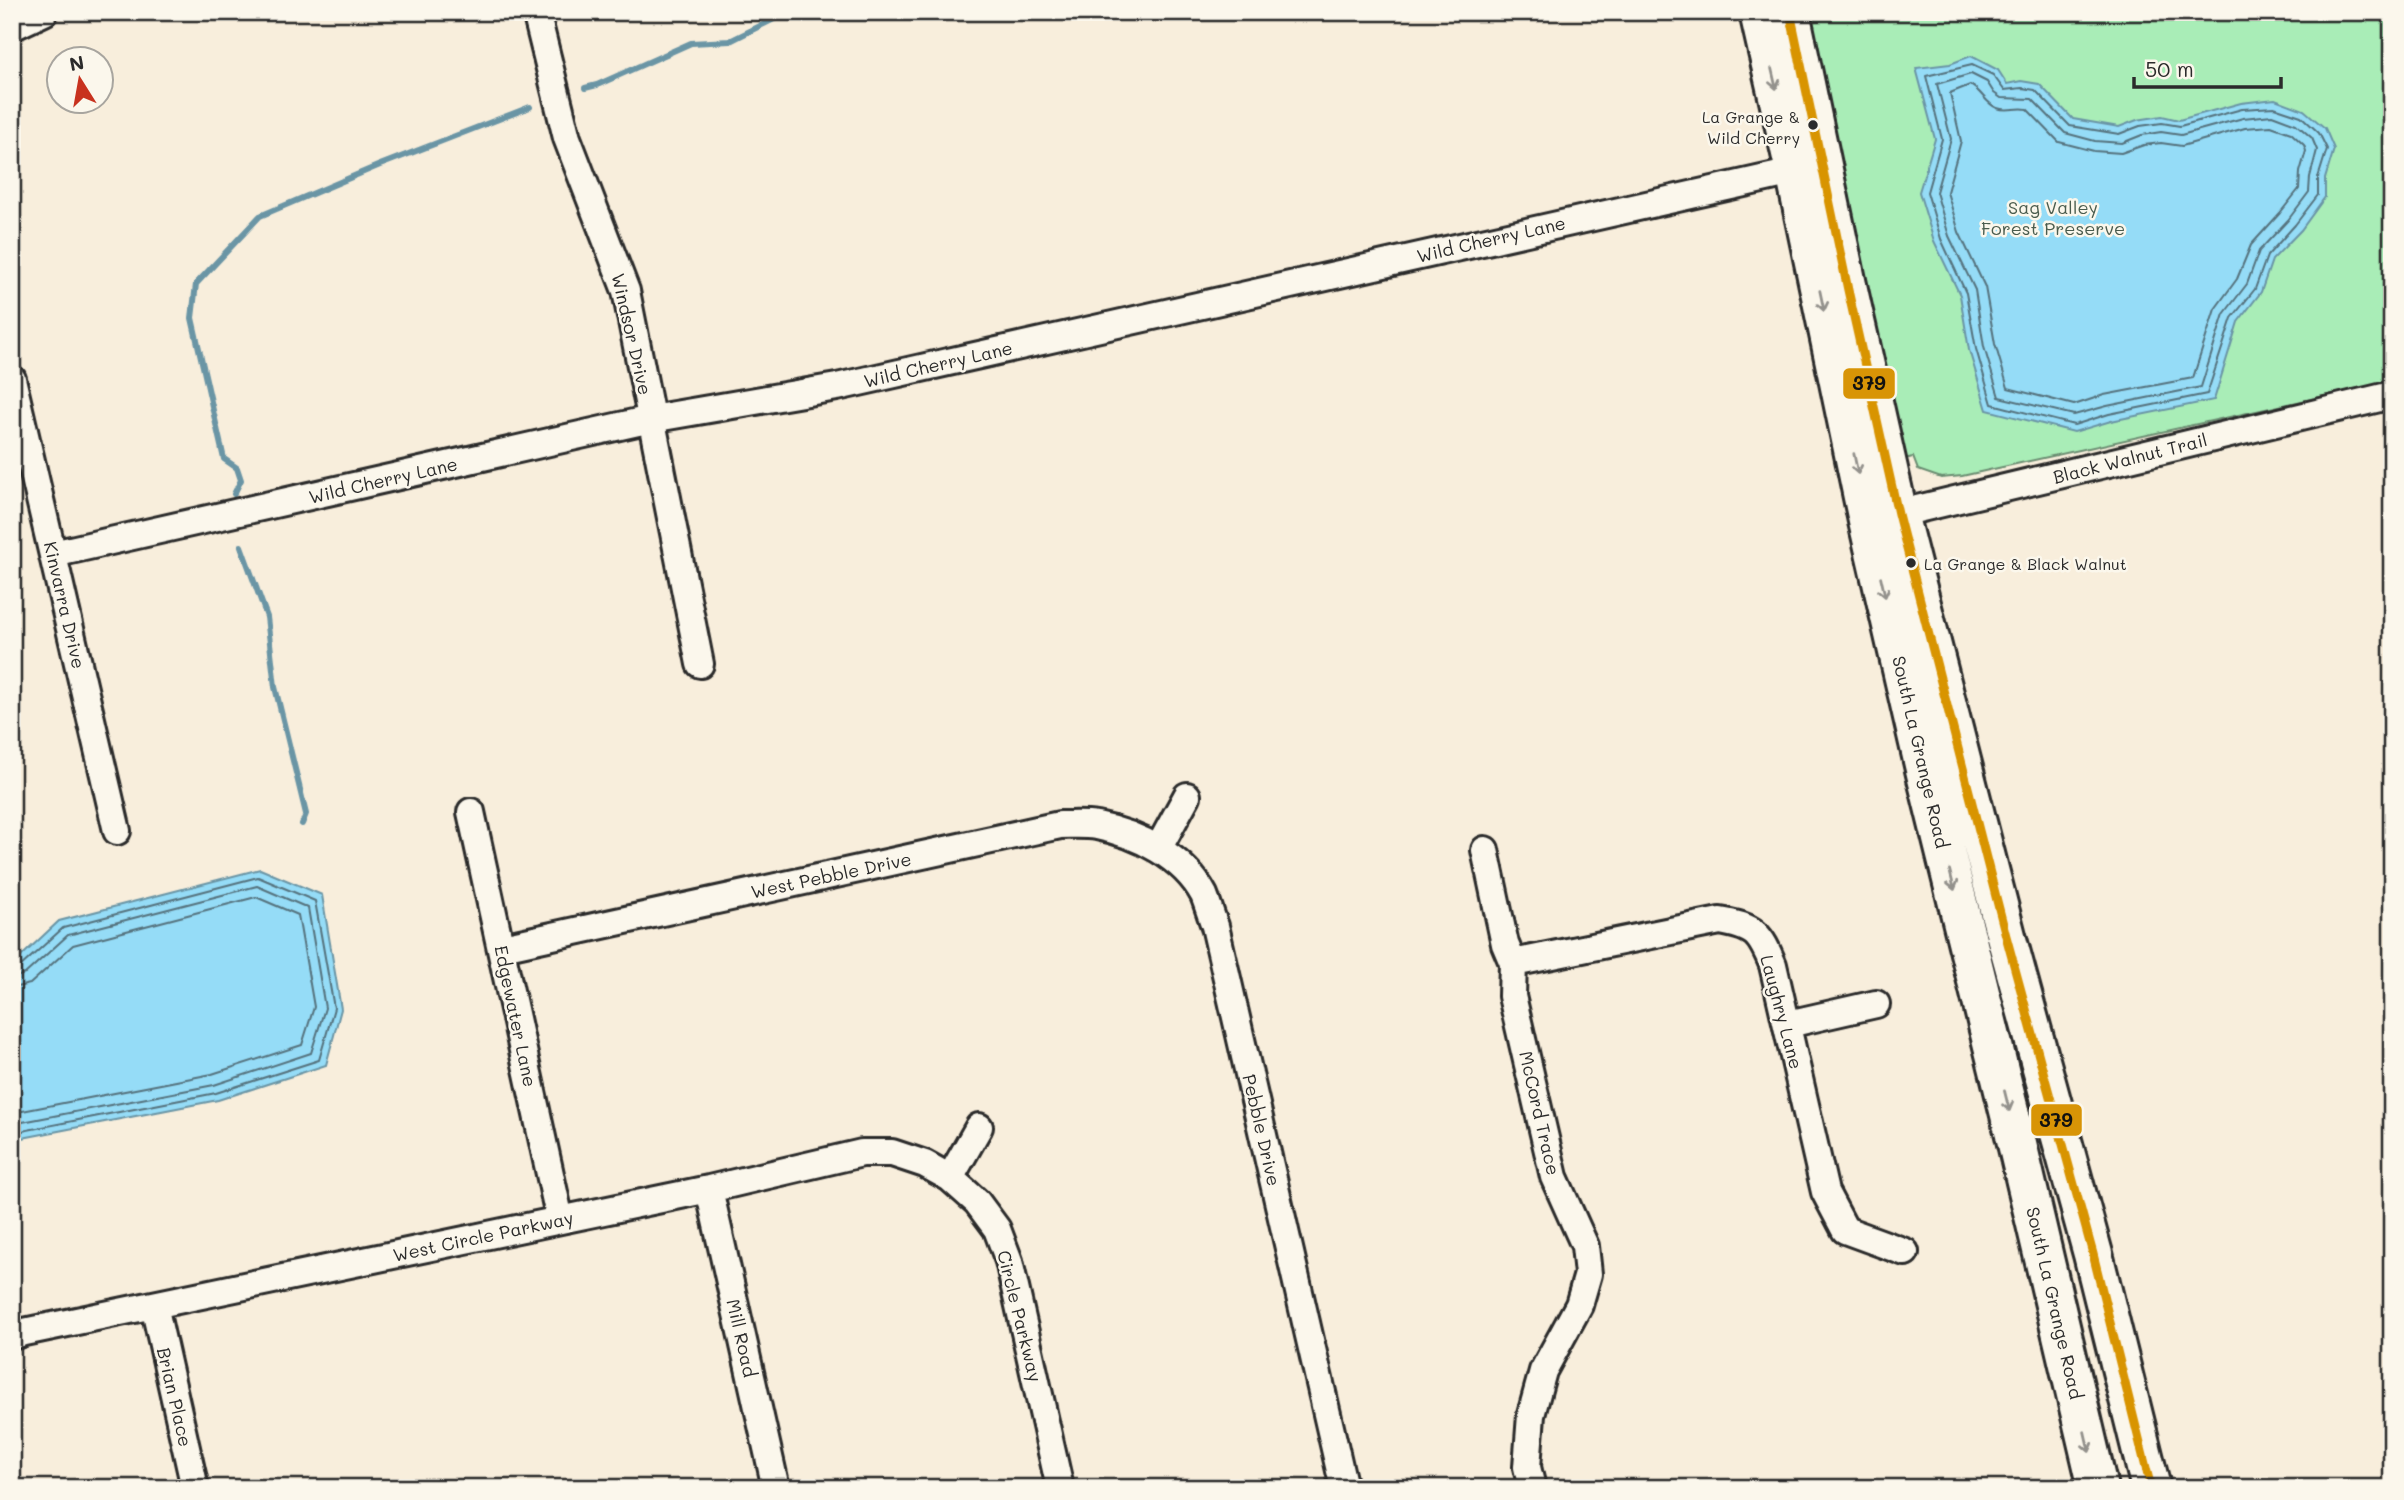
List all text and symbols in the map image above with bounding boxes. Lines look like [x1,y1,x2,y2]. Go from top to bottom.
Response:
north arrow [46,46,116,116]
scale bar [2134,46,2282,90]
text: N [67,49,86,76]
text: 50 m [2145,55,2194,82]
one-way arrow [1768,67,1781,90]
place label: La Grange & Wild Cherry [1702,106,1800,148]
marker: La Grange & Wild Cherry [1806,118,1820,132]
park label: Sag Valley Forest Preserve [1981,195,2125,240]
street label: Wild Cherry Lane [1414,210,1568,268]
street label: Windsor Drive [606,271,658,397]
one-way arrow [1816,289,1830,312]
street label: Wild Cherry Lane [861,335,1015,393]
line badge: 379 [1842,367,1896,400]
text: 379 [1852,370,1886,395]
street label: Black Walnut Trail [2050,427,2210,489]
street label: Wild Cherry Lane [306,451,460,509]
one-way arrow [1850,452,1864,475]
street label: Kinvarra Drive [39,539,91,671]
place label: La Grange & Black Walnut [1924,553,2127,574]
marker: La Grange & Black Walnut [1904,556,1918,570]
one-way arrow [1877,575,1891,598]
street label: South La Grange Road [1887,653,1955,851]
street label: West Pebble Drive [749,846,913,904]
one-way arrow [1946,868,1959,891]
street label: Edgewater Lane [489,943,543,1089]
street label: Laughry Lane [1755,952,1809,1072]
street label: McCord Trace [1514,1049,1566,1177]
street label: Pebble Drive [1237,1072,1287,1188]
one-way arrow [2001,1089,2014,1112]
line badge: 379 [2030,1103,2083,1137]
text: 379 [2039,1107,2073,1132]
street label: South La Grange Road [2021,1204,2089,1402]
street label: West Circle Parkway [390,1205,576,1267]
street label: Circle Parkway [992,1248,1048,1384]
street label: Mill Road [721,1297,763,1379]
street label: Brian Place [152,1345,198,1449]
one-way arrow [2081,1430,2094,1453]

